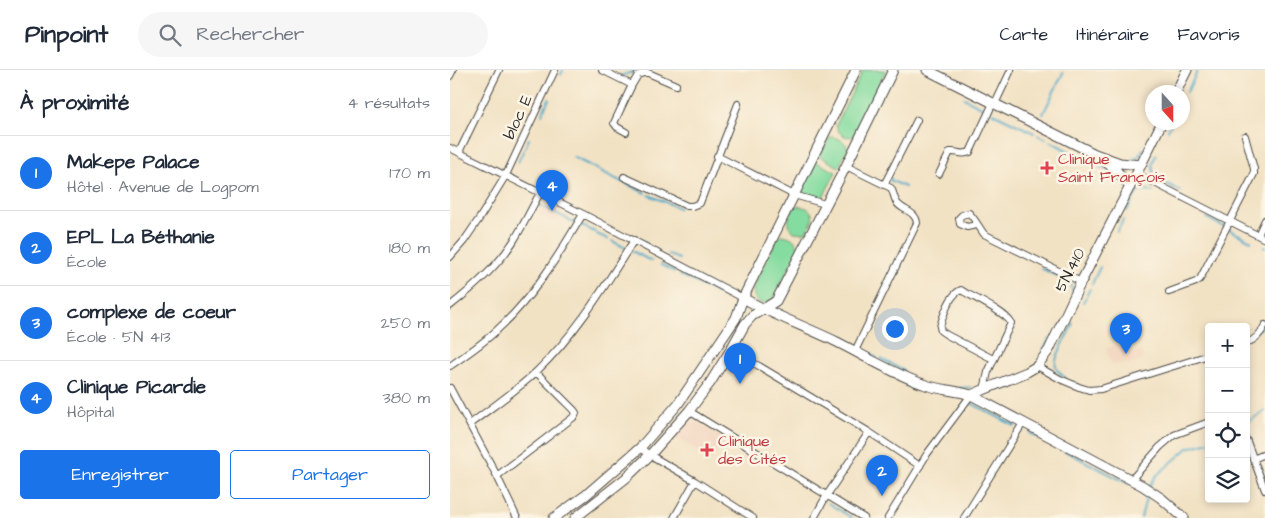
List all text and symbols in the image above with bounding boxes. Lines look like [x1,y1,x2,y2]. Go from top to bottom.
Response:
search box [138,12,488,57]
text: Pinpoint [25,18,108,52]
icon: search [156,21,184,49]
text: Rechercher [196,21,304,48]
text: Carte [999,22,1048,47]
text: Itinéraire [1076,22,1149,47]
text: Favoris [1177,22,1240,47]
north arrow [1145,85,1190,130]
text: À proximité [20,88,129,117]
street label: bloc E [498,91,538,143]
text: 4 résultats [347,92,430,114]
place label: Clinique Saint François [1058,148,1165,188]
text: Makepe Palace [67,149,200,176]
marker: Clinique Saint François [1040,161,1054,175]
text: 1 [35,162,37,184]
text: 170 m [389,162,430,184]
pin: 4 [536,170,568,211]
text: Hôtel · Avenue de Logpom [67,176,259,198]
text: EPL La Béthanie [67,224,215,251]
text: 2 [31,237,41,259]
text: 180 m [389,237,430,259]
street label: 5N.410 [1050,244,1090,296]
text: École [67,251,107,273]
text: complexe de coeur [67,299,236,326]
text: 3 [32,312,40,334]
text: 250 m [381,312,430,334]
pin: 3 [1110,313,1142,354]
your location [882,316,908,342]
map controls [1205,323,1250,503]
button: + [1205,323,1250,368]
text: École · 5N 413 [67,326,171,348]
pin: 1 [724,343,756,384]
button: − [1205,368,1250,413]
text: Clinique Picardie [67,374,206,401]
text: 4 [31,387,41,409]
text: 380 m [383,387,430,409]
text: Hôpital [67,401,114,423]
button: locate [1205,413,1250,458]
place label: Clinique des Cités [718,430,786,470]
marker: Clinique des Cités [700,443,714,457]
button: Enregistrer [20,450,220,499]
button: Partager [230,450,430,499]
pin: 2 [866,455,898,496]
button: layers [1205,458,1250,503]

